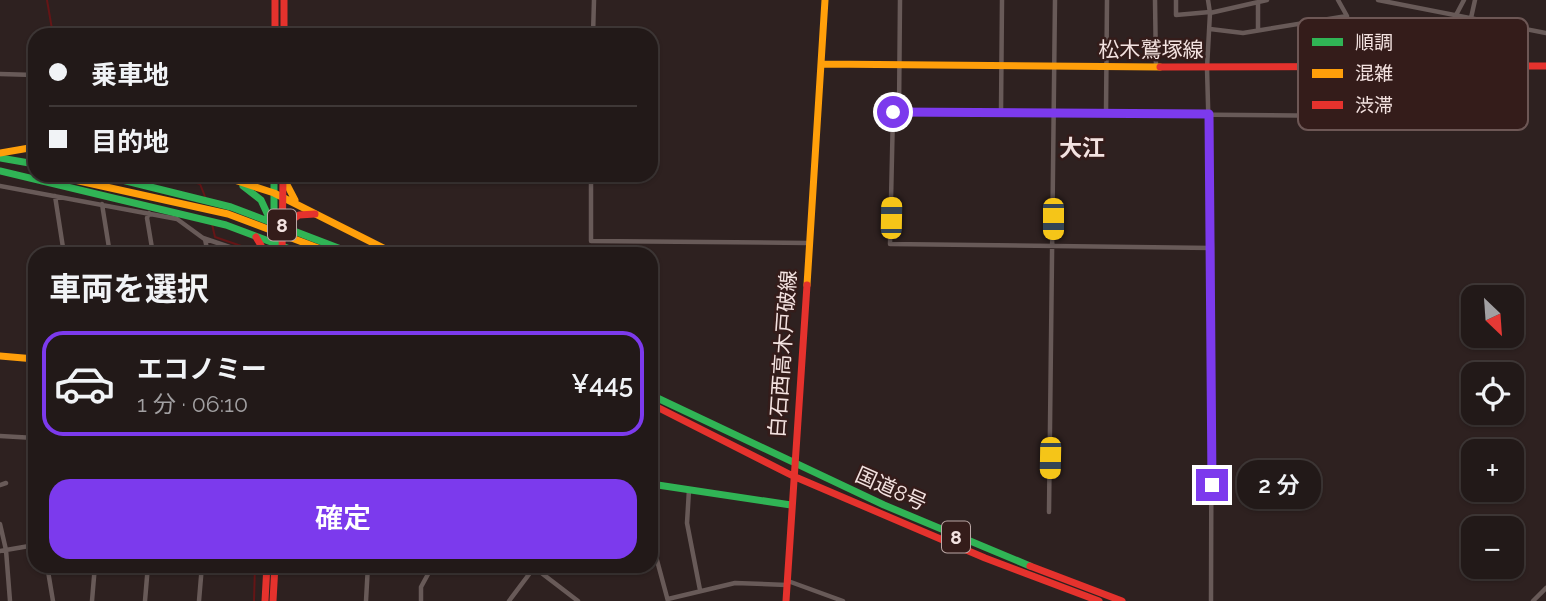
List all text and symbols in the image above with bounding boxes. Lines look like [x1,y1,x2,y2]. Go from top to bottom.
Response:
legend [1298,18,1528,130]
text: 順調 [1355,31,1393,53]
street label: 松木鷲塚線 [1099,37,1204,62]
text: 乗車地 [91,60,169,90]
text: 混雑 [1355,62,1393,84]
text: 渋滞 [1355,94,1393,116]
route start [877,96,909,128]
text: 目的地 [91,127,169,157]
district label: 大江 [1059,134,1105,161]
car [881,197,902,239]
car [1043,198,1064,240]
road number: 8 [268,210,296,241]
street label: 白石西高木戸破線 [764,269,801,439]
text: 車両を選択 [49,270,209,307]
north arrow [1461,285,1524,348]
map controls [1461,285,1524,579]
icon: car [53,352,116,415]
text: エコノミー [137,354,267,384]
button: locate [1461,362,1524,425]
text: ¥445 [571,369,633,399]
text: 1 分 · 06:10 [137,390,248,417]
car [1040,437,1061,479]
button: + [1461,439,1524,502]
callout: 2 分 [1236,461,1320,510]
street label: 国道8号 [852,462,931,515]
route end [1196,469,1228,501]
text: 2 分 [1258,471,1300,498]
button: 確定 [49,479,637,559]
button: − [1461,516,1524,579]
road number: 8 [942,522,970,552]

